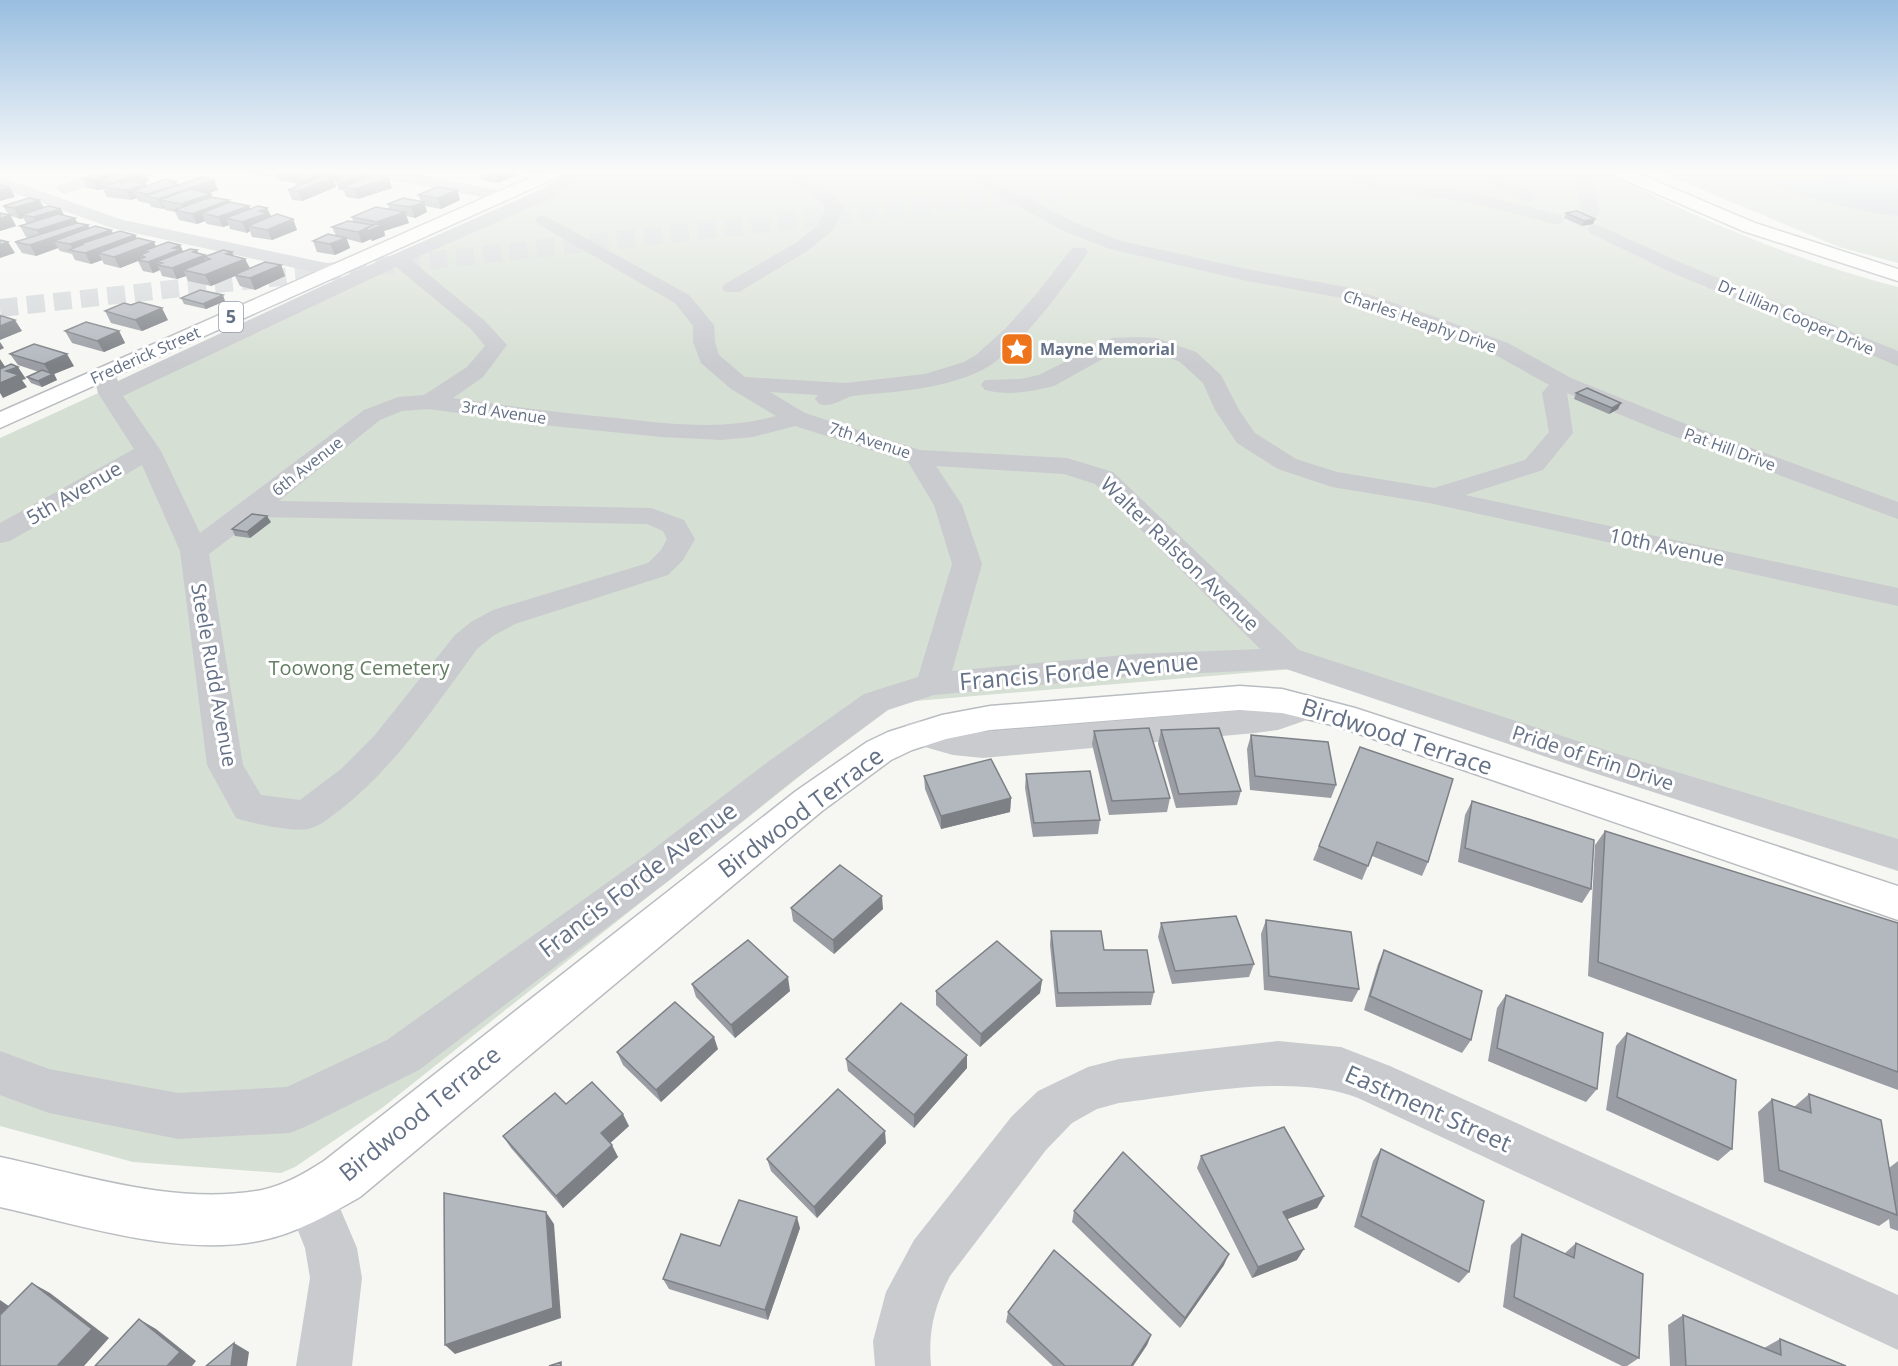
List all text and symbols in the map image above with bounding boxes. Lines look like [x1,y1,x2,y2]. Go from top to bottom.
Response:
street label: Dr Lillian Cooper Drive [1715,274,1877,360]
street label: Charles Heaphy Drive [1340,284,1500,358]
road number: 5 [219,302,243,332]
street label: Frederick Street [87,321,204,389]
place icon: Mayne Memorial [999,331,1035,367]
place label: Mayne Memorial [1040,338,1175,360]
street label: 3rd Avenue [460,395,548,429]
street label: 7th Avenue [826,416,914,464]
street label: Pat Hill Drive [1681,422,1779,476]
street label: 6th Avenue [267,431,347,501]
street label: 5th Avenue [21,454,126,531]
street label: Walter Ralston Avenue [1095,471,1265,637]
street label: 10th Avenue [1607,521,1727,572]
street label: Steele Rudd Avenue [185,581,244,769]
street label: Francis Forde Avenue [958,644,1200,697]
park label: Toowong Cemetery [268,654,451,681]
street label: Birdwood Terrace [1298,689,1497,782]
street label: Pride of Erin Drive [1509,719,1678,796]
street label: Birdwood Terrace [711,739,890,885]
street label: Francis Forde Avenue [531,793,743,964]
street label: Birdwood Terrace [331,1037,507,1188]
street label: Eastment Street [1340,1056,1517,1159]

